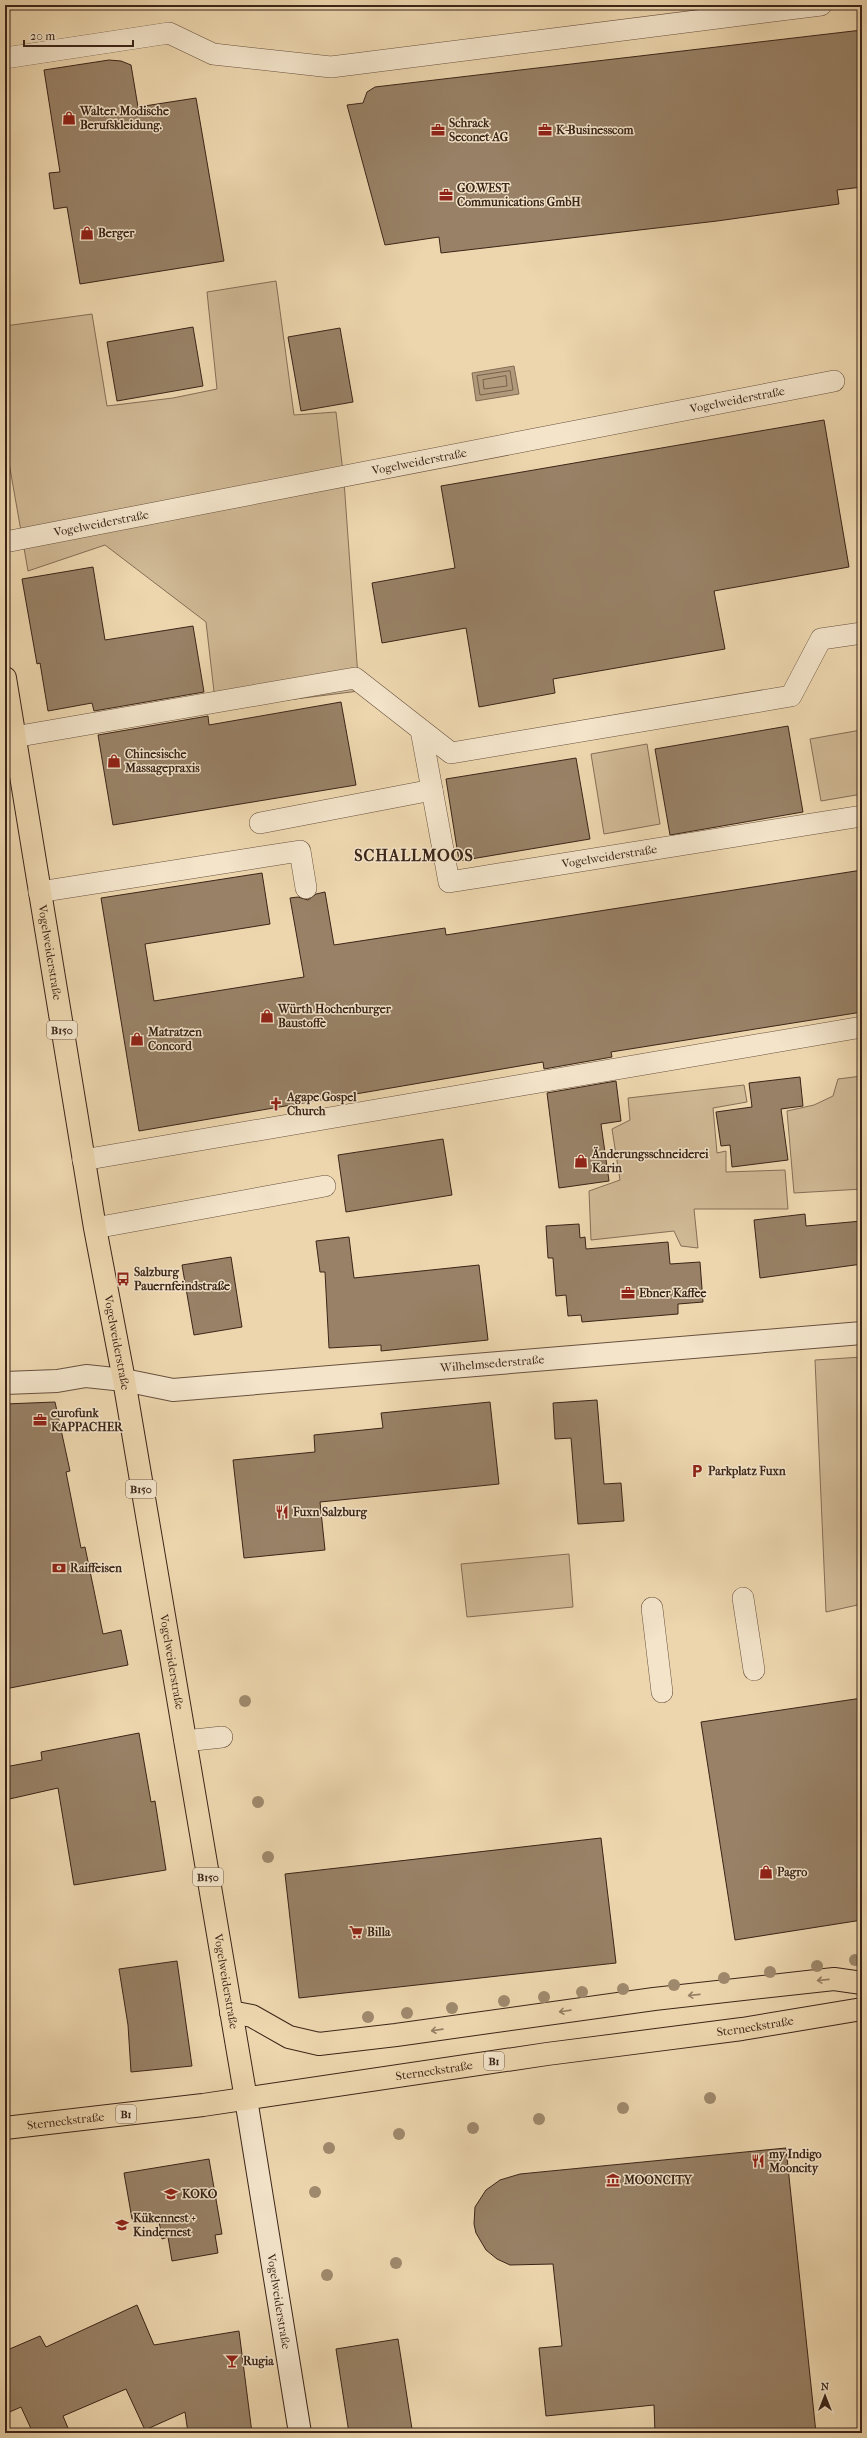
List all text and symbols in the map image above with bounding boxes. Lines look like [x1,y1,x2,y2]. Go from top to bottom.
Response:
scale bar [24,22,133,48]
text: 20 m [30,29,55,43]
place label: Walter. Modische Berufskleidung. [79,104,169,133]
shop icon: Walter. Modische Berufskleidung. [61,110,77,126]
place label: Schrack Seconet AG [449,116,509,144]
office icon: Schrack Seconet AG [430,122,446,138]
office icon: K-Businesscom [537,122,553,138]
place label: K-Businesscom [556,123,634,137]
place label: GO.WEST Communications GmbH [457,181,581,209]
office icon: GO.WEST Communications GmbH [438,187,454,203]
shop icon: Berger [79,225,95,241]
place label: Berger [98,226,135,241]
street label: Vogelweiderstraße [688,384,786,416]
street label: Vogelweiderstraße [370,445,468,478]
street label: Vogelweiderstraße [52,507,150,540]
place label: Chinesische Massagepraxis [124,747,200,776]
shop icon: Chinesische Massagepraxis [106,753,122,769]
street label: Vogelweiderstraße [560,842,658,871]
district label: SCHALLMOOS [354,846,474,865]
street label: Vogelweiderstraße [35,903,65,1001]
place label: Würth Hochenburger Baustoffe [277,1002,392,1030]
shop icon: Würth Hochenburger Baustoffe [259,1008,275,1024]
road number: B150 [47,1021,77,1039]
place label: Matratzen Concord [147,1025,203,1053]
shop icon: Matratzen Concord [129,1031,145,1047]
place label: Agape Gospel Church [286,1090,357,1118]
church icon: Agape Gospel Church [268,1096,284,1112]
place label: Änderungsschneiderei Karin [591,1146,709,1175]
shop icon: Änderungsschneiderei Karin [573,1153,589,1169]
place label: Salzburg Pauernfeindstraße [134,1265,230,1293]
bus stop icon: Salzburg Pauernfeindstraße [115,1271,131,1287]
office icon: Ebner Kaffee [620,1285,636,1301]
place label: Ebner Kaffee [639,1286,706,1300]
street label: Vogelweiderstraße [101,1293,133,1391]
street label: Wilhelmsederstraße [439,1352,545,1375]
place label: eurofunk KAPPACHER [51,1406,124,1434]
office icon: eurofunk KAPPACHER [32,1412,48,1428]
parking icon: Parkplatz Fuxn [689,1463,705,1479]
place label: Parkplatz Fuxn [708,1464,787,1479]
road number: B150 [126,1480,156,1498]
restaurant icon: Fuxn Salzburg [274,1504,290,1520]
place label: Fuxn Salzburg [292,1505,367,1520]
bank icon: Raiffeisen [51,1560,67,1576]
place label: Raiffeisen [70,1561,123,1575]
street label: Vogelweiderstraße [157,1612,187,1711]
shop icon: Pagro [758,1864,774,1880]
place label: Pagro [777,1865,807,1880]
road number: B150 [193,1868,223,1886]
supermarket icon: Billa [348,1924,364,1940]
place label: Billa [367,1925,391,1939]
street label: Vogelweiderstraße [211,1932,241,2030]
one-way arrow [817,1976,830,1984]
one-way arrow [688,1991,701,1998]
one-way arrow [559,2007,572,2015]
street label: Sterneckstraße [716,2014,795,2039]
one-way arrow [430,2026,443,2034]
road number: B1 [484,2052,504,2070]
street label: Sterneckstraße [395,2058,474,2083]
road number: B1 [116,2105,136,2123]
street label: Sterneckstraße [26,2110,105,2132]
place label: my Indigo Mooncity [768,2147,822,2176]
restaurant icon: my Indigo Mooncity [750,2153,766,2169]
museum icon: MOONCITY [605,2172,621,2188]
place label: MOONCITY [623,2173,693,2187]
school or university icon: KOKO [163,2186,179,2202]
place label: KOKO [182,2187,218,2201]
place label: Kükennest + Kindernest [133,2211,196,2239]
school or university icon: Kükennest + Kindernest [114,2217,130,2233]
street label: Vogelweiderstraße [264,2252,293,2350]
bar icon: Rugia [224,2353,240,2369]
place label: Rugia [243,2354,274,2369]
north arrow [805,2376,845,2416]
text: N [821,2380,830,2393]

